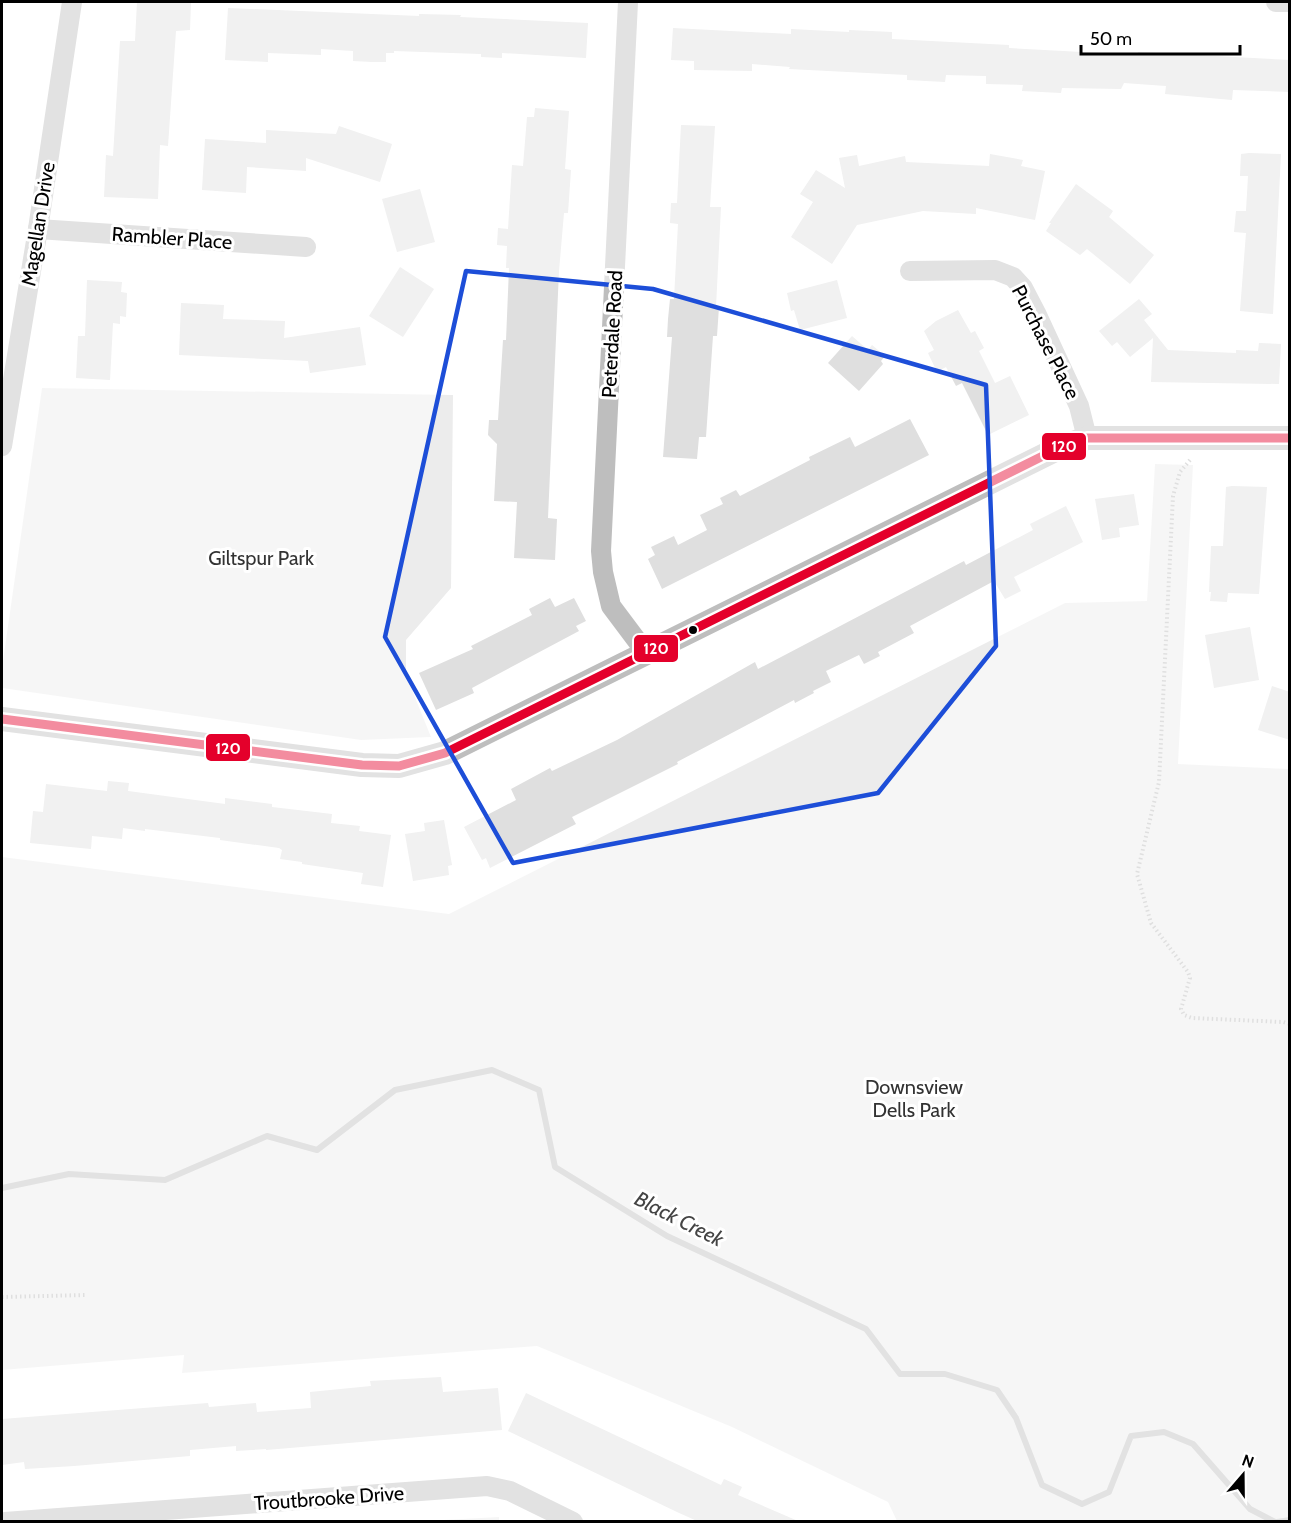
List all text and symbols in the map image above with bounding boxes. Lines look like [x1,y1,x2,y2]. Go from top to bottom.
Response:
scale bar [1081,18,1240,56]
text: 50 m [1090,28,1132,50]
street label: Magellan Drive [16,160,60,288]
street label: Rambler Place [111,222,233,254]
street label: Peterdale Road [597,270,627,398]
street label: Purchase Place [1007,281,1085,403]
line badge: 120 [1041,432,1087,461]
text: 120 [1051,437,1077,456]
park label: Giltspur Park [208,546,314,570]
unlabelled marker [687,624,699,636]
line badge: 120 [633,634,679,663]
text: 120 [643,639,669,658]
line badge: 120 [205,733,251,762]
text: 120 [215,739,241,758]
park label: Downsview Dells Park [865,1075,964,1122]
water label: Black Creek [631,1186,729,1252]
north arrow [1213,1445,1273,1505]
text: N [1239,1451,1257,1472]
street label: Troutbrooke Drive [253,1481,405,1515]

